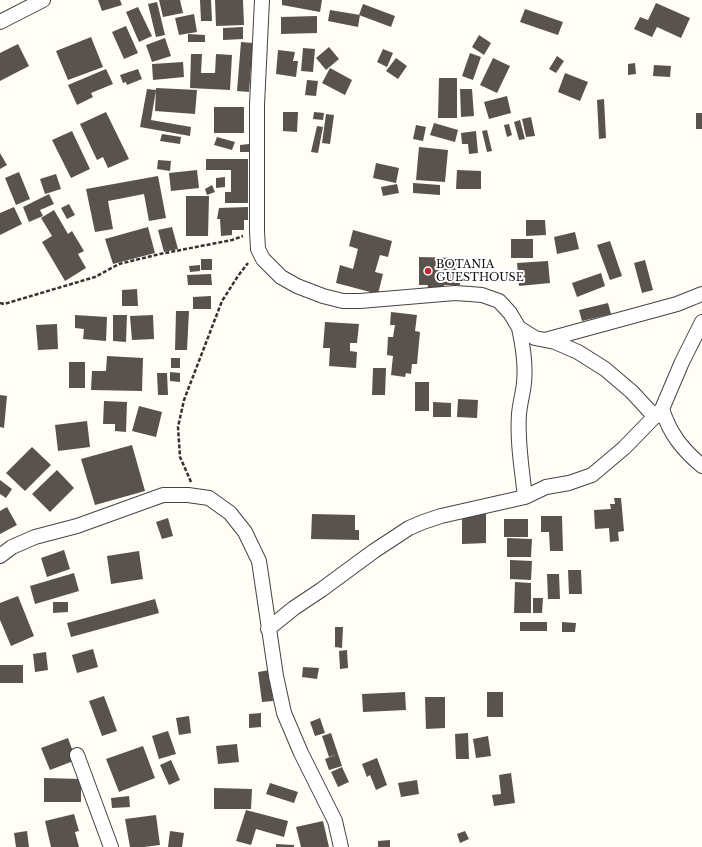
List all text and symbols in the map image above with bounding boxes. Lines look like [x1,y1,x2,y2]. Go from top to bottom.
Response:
place label: BOTANIA GUESTHOUSE [436,258,524,284]
marker: BOTANIA GUESTHOUSE [423,266,433,276]

